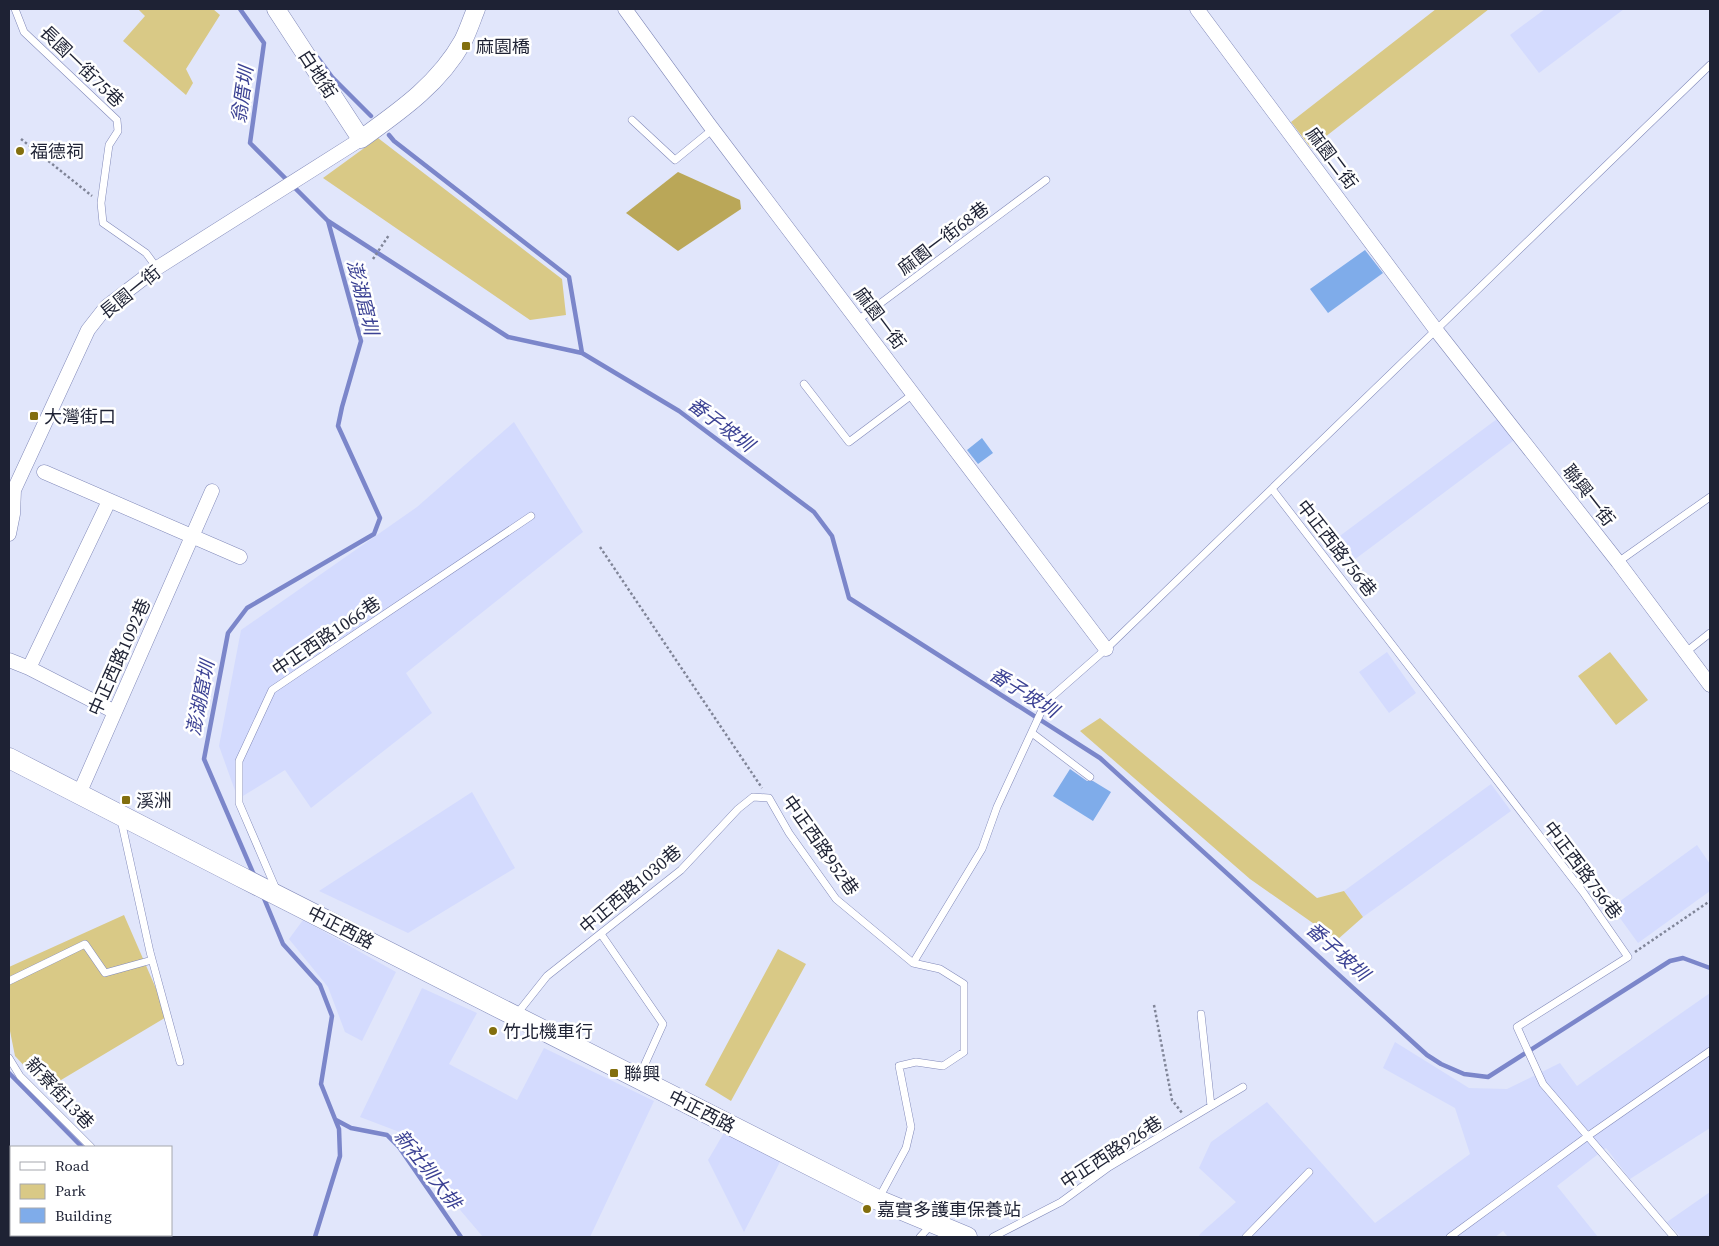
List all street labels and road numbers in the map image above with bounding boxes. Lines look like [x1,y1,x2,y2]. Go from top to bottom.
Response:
street label: 長園一街75巷 [34,19,130,113]
street label: 白地街 [293,45,343,103]
street label: 麻園二街 [1300,122,1364,194]
street label: 麻園一街68巷 [892,196,994,280]
street label: 長園一街 [94,260,166,324]
street label: 麻園一街 [848,282,912,354]
street label: 聯興一街 [1557,459,1621,531]
street label: 中正西路756巷 [1291,494,1383,602]
street label: 中正西路1066巷 [267,590,385,682]
street label: 中正西路1092巷 [82,594,156,720]
street label: 中正西路952巷 [777,790,865,900]
street label: 中正西路756巷 [1538,816,1628,924]
street label: 中正西路1030巷 [574,839,686,939]
street label: 中正西路 [303,900,379,954]
street label: 新寮街13巷 [20,1052,100,1134]
street label: 中正西路 [664,1084,740,1138]
street label: 中正西路926巷 [1055,1110,1167,1194]

